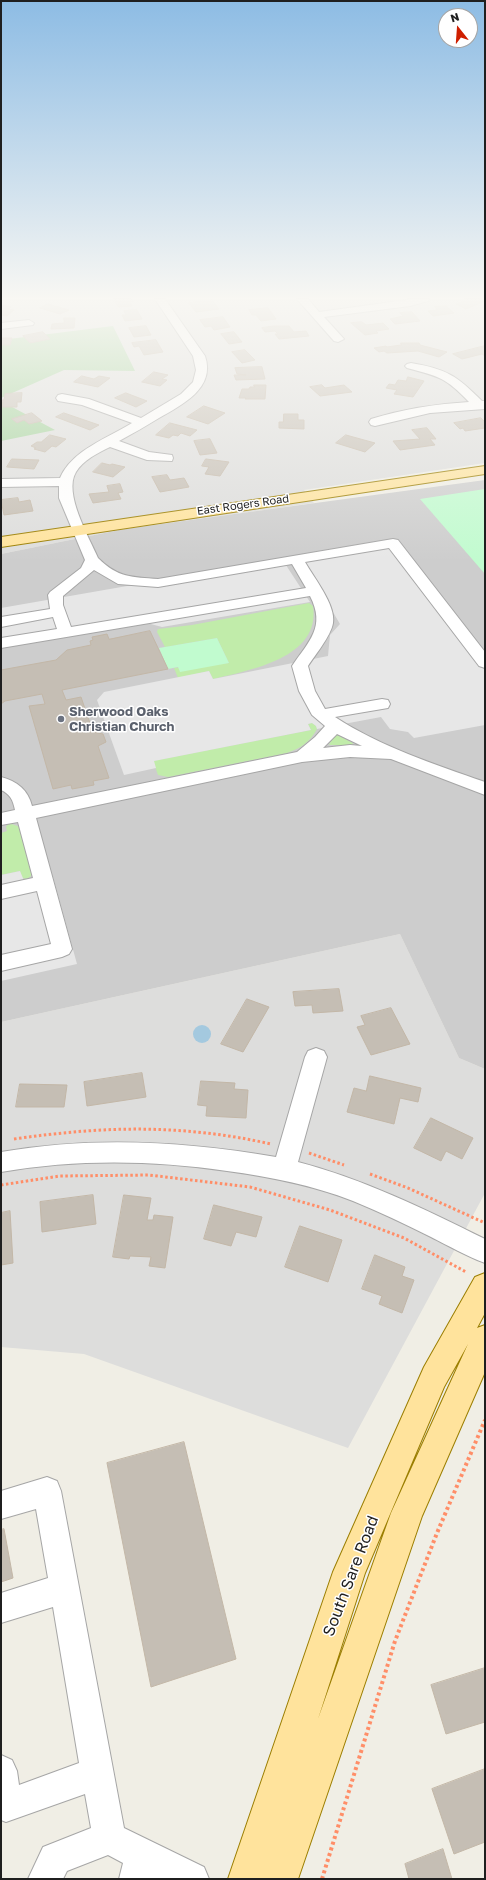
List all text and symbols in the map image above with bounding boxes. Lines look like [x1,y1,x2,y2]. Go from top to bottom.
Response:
north arrow [438,8,478,48]
text: N [449,10,461,24]
street label: East Rogers Road [196,492,290,518]
place label: Sherwood Oaks Christian Church [69,704,174,735]
marker: Sherwood Oaks Christian Church [56,714,66,724]
street label: South Sare Road [319,1513,383,1639]

